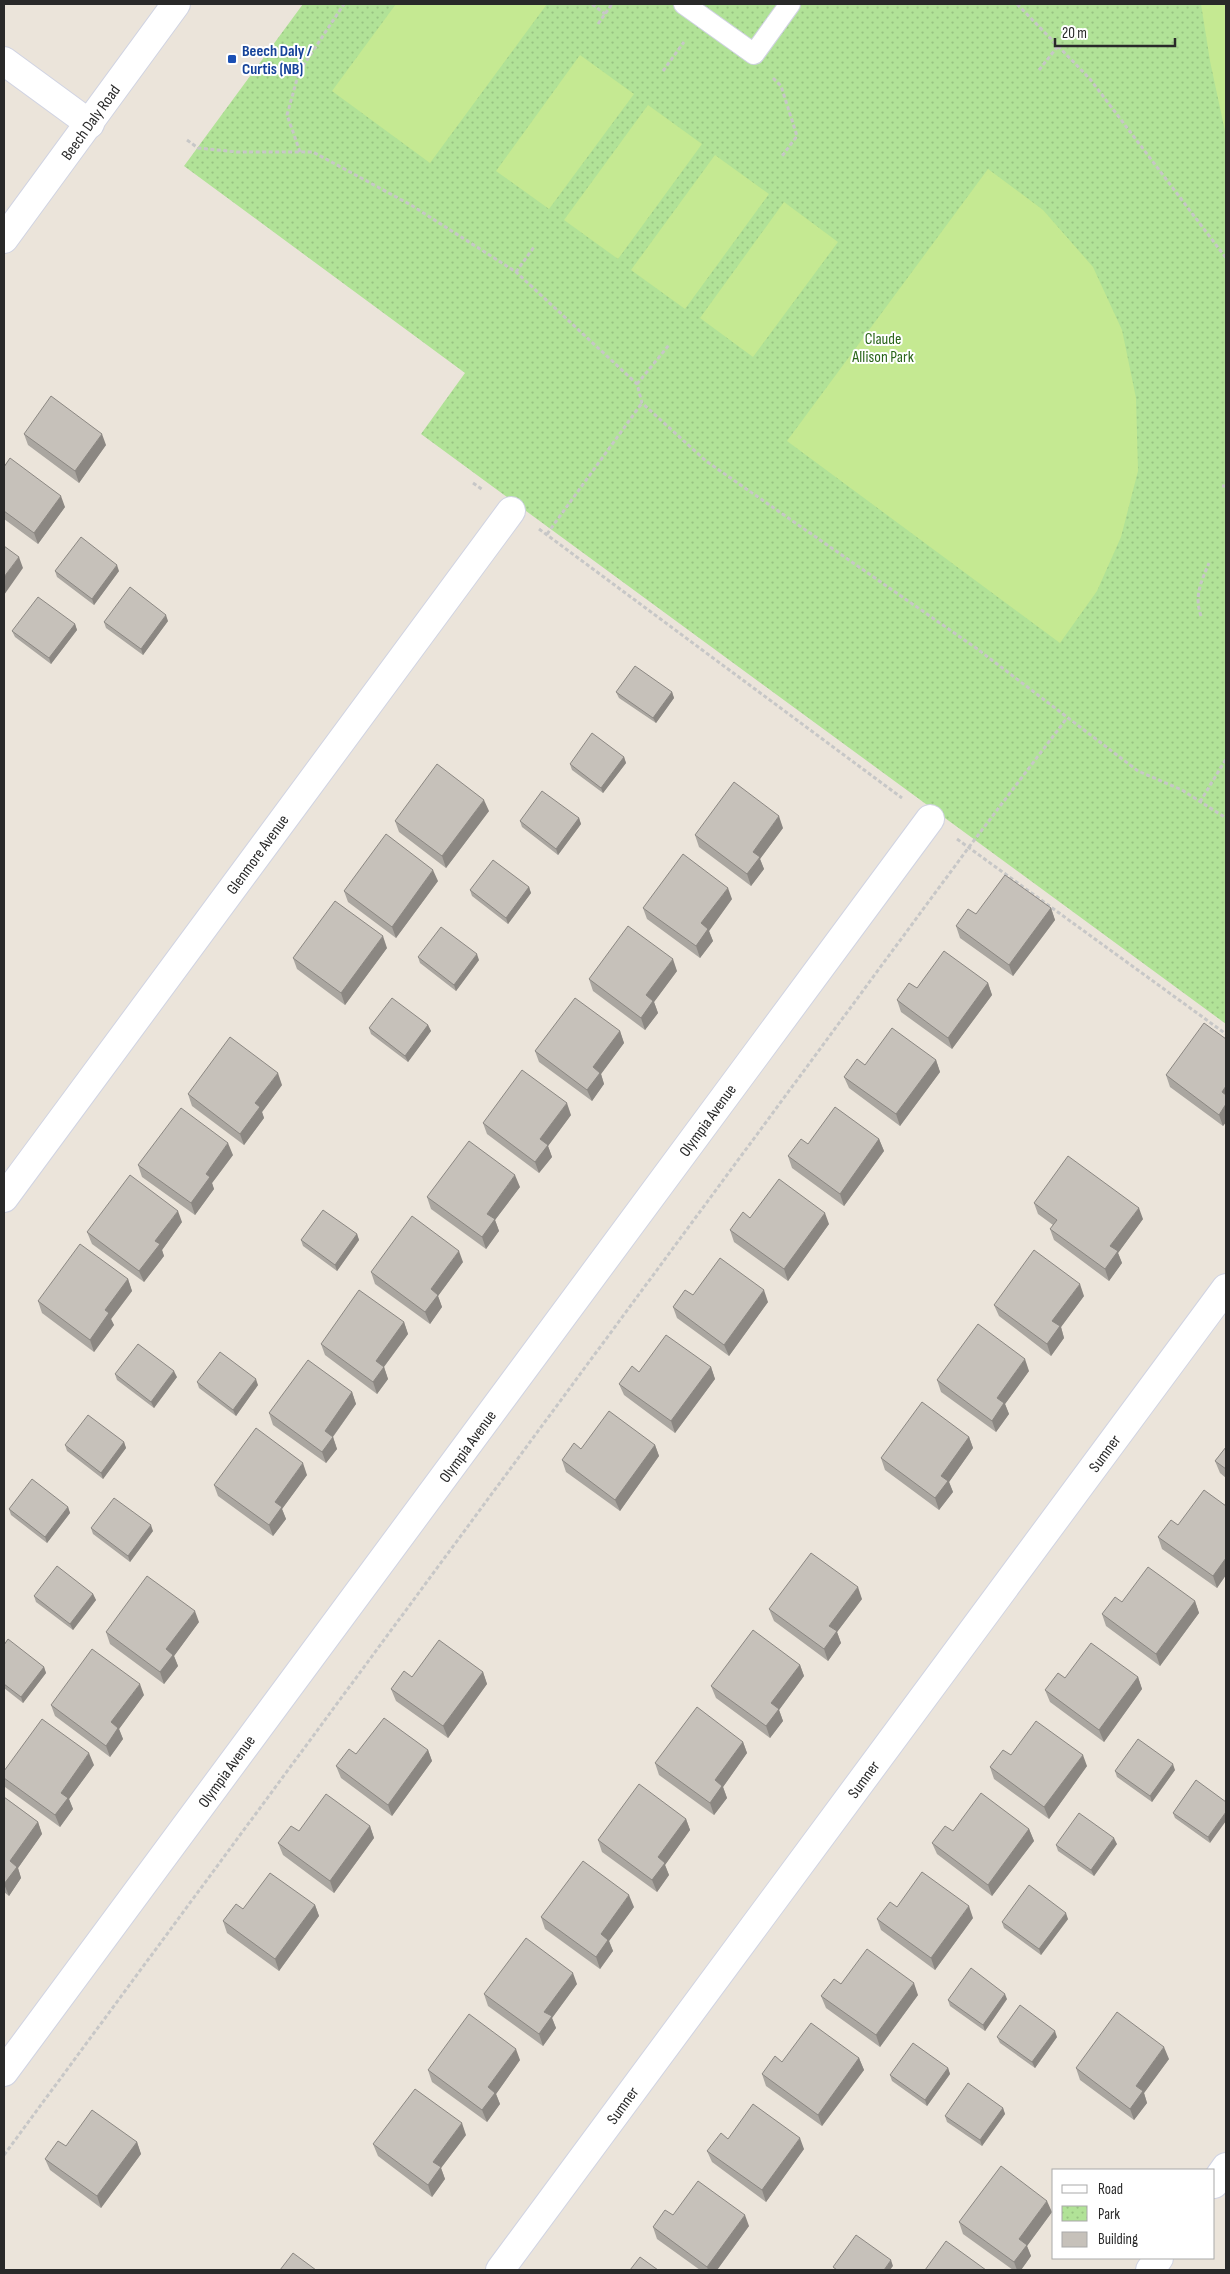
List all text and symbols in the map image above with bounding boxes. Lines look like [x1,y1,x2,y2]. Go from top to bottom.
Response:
scale bar [1055,15,1175,47]
text: 20 m [1062,24,1087,43]
place label: Beech Daly / Curtis (NB) [242,42,313,79]
marker: Beech Daly / Curtis (NB) [226,53,238,65]
street label: Beech Daly Road [58,82,125,164]
park label: Claude Allison Park [851,330,914,367]
street label: Glenmore Avenue [223,811,293,898]
street label: Olympia Avenue [676,1081,741,1161]
street label: Olympia Avenue [436,1407,501,1487]
street label: Sumner [1085,1431,1125,1476]
street label: Olympia Avenue [195,1732,260,1812]
street label: Sumner [844,1757,884,1802]
street label: Sumner [603,2083,643,2128]
legend [1052,2169,1215,2259]
text: Road [1098,2180,1123,2199]
text: Park [1098,2205,1120,2224]
text: Building [1098,2230,1138,2249]

